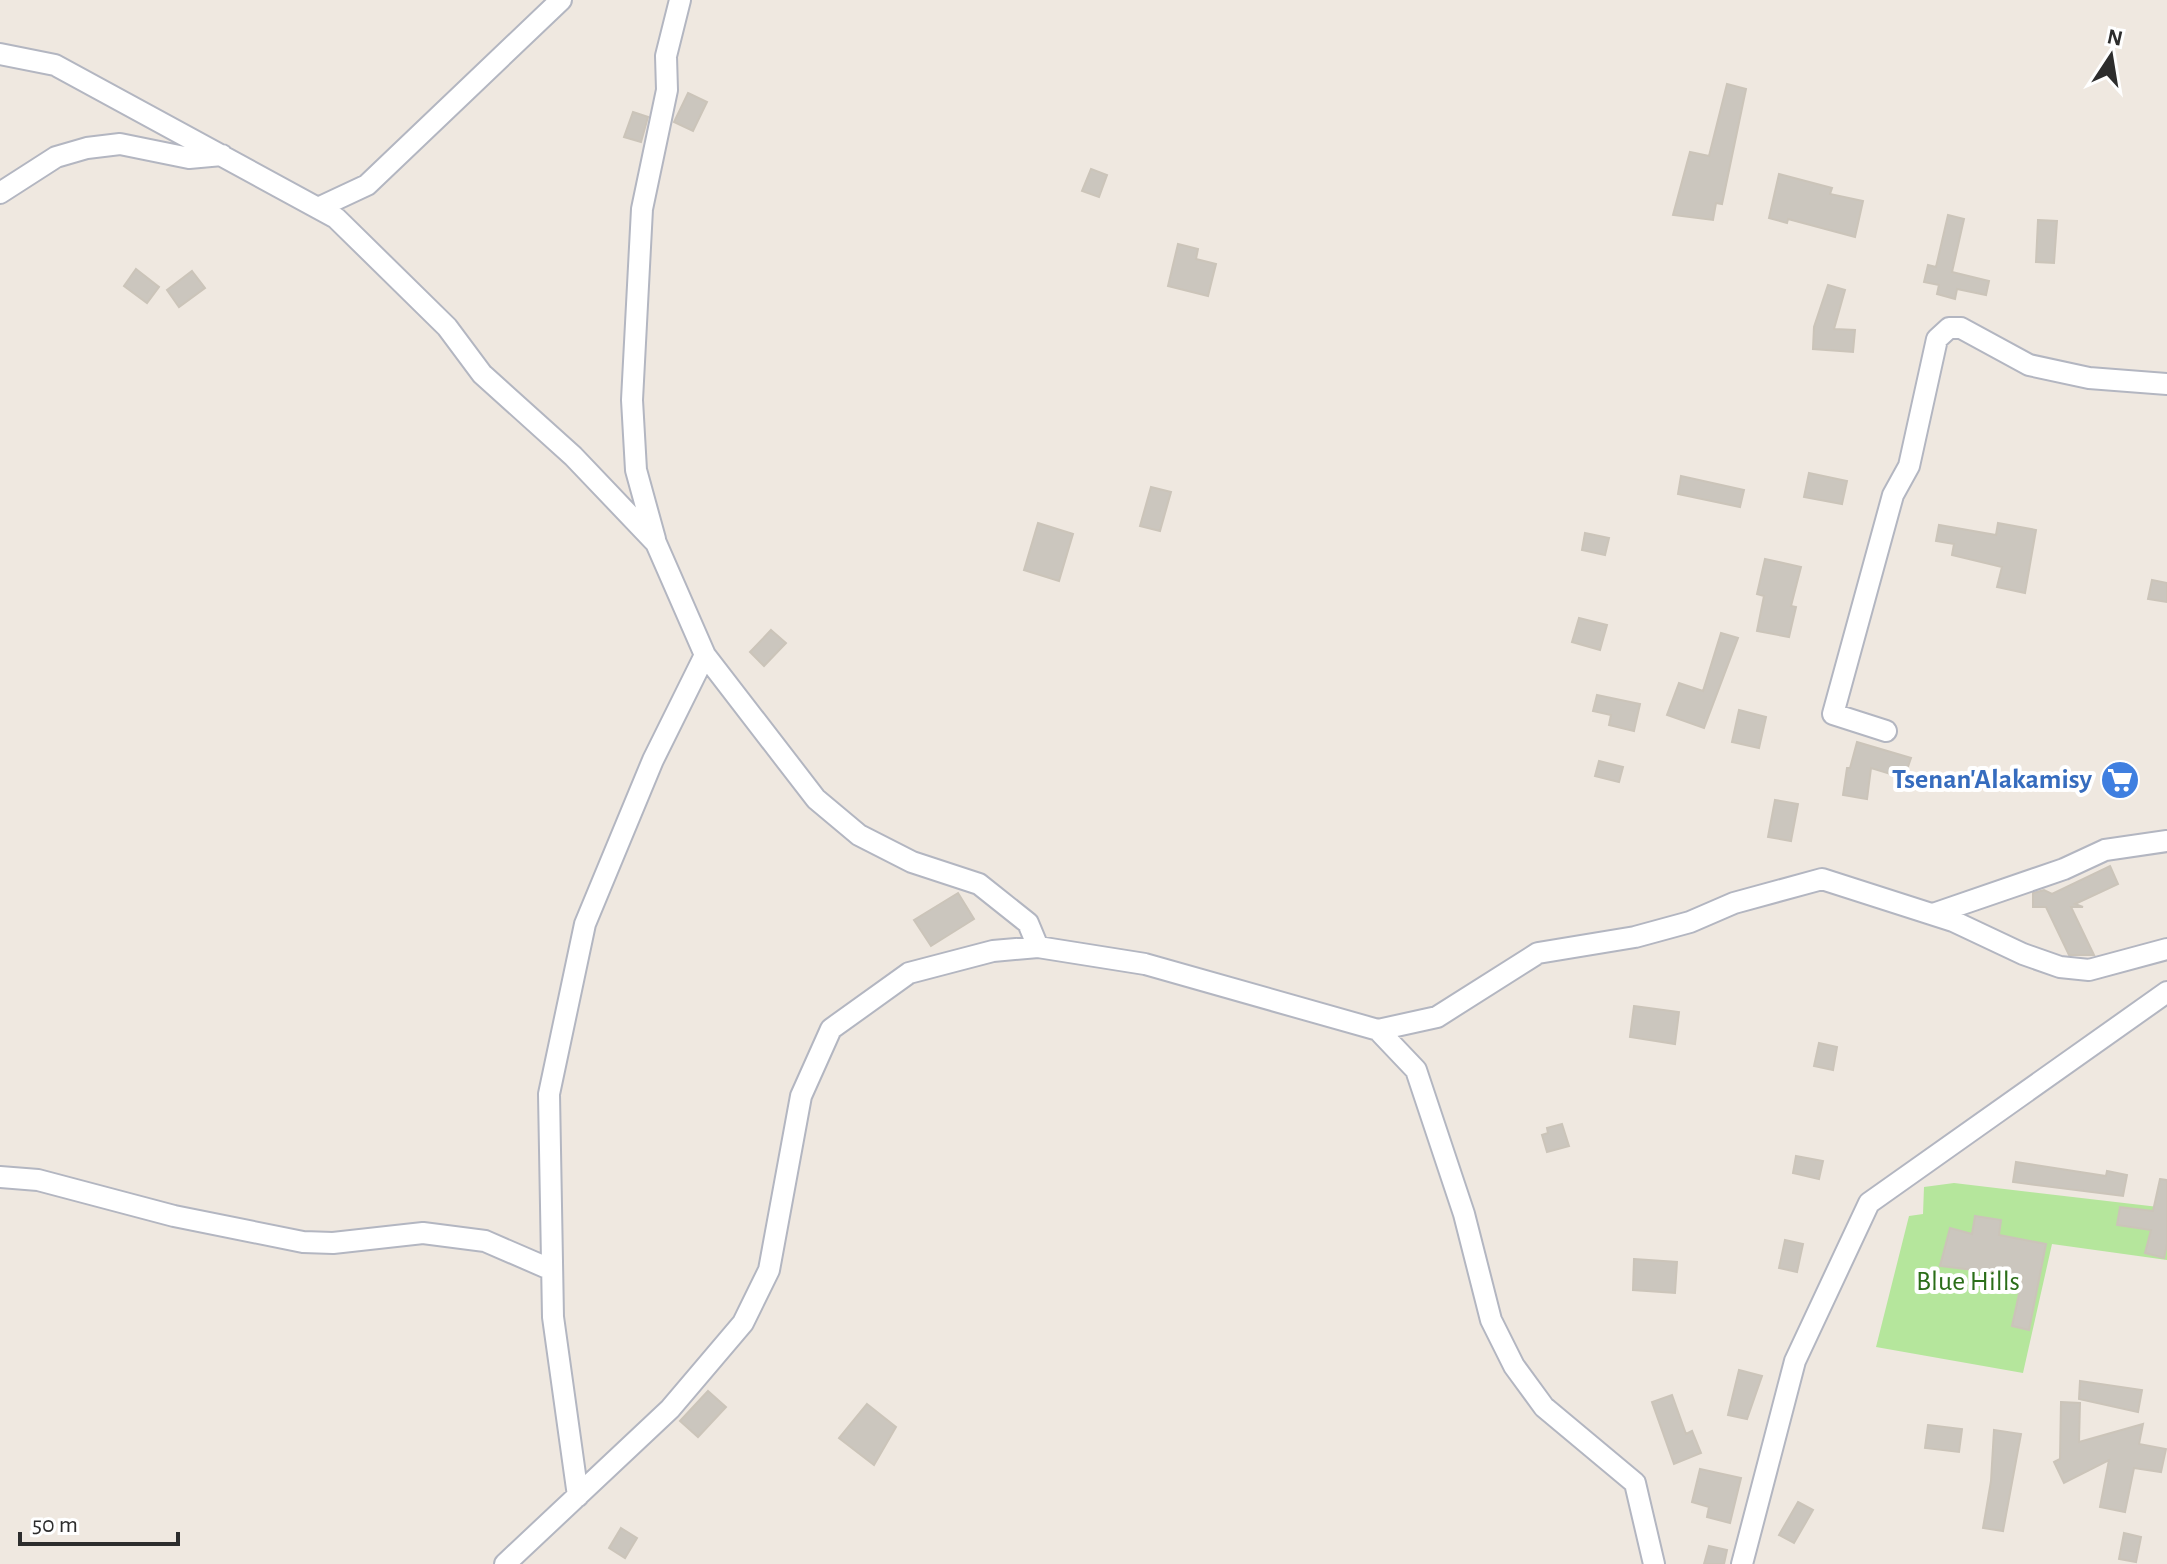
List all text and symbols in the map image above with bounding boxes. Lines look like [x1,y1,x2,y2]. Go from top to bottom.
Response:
north arrow [2071,16,2151,96]
text: N [2105,25,2125,50]
supermarket icon: Tsenan'Alakamisy [2099,759,2141,801]
place label: Tsenan'Alakamisy [1892,766,2092,794]
park label: Blue Hills [1916,1268,2020,1296]
scale bar [20,1496,178,1546]
text: 50 m [32,1513,78,1537]

